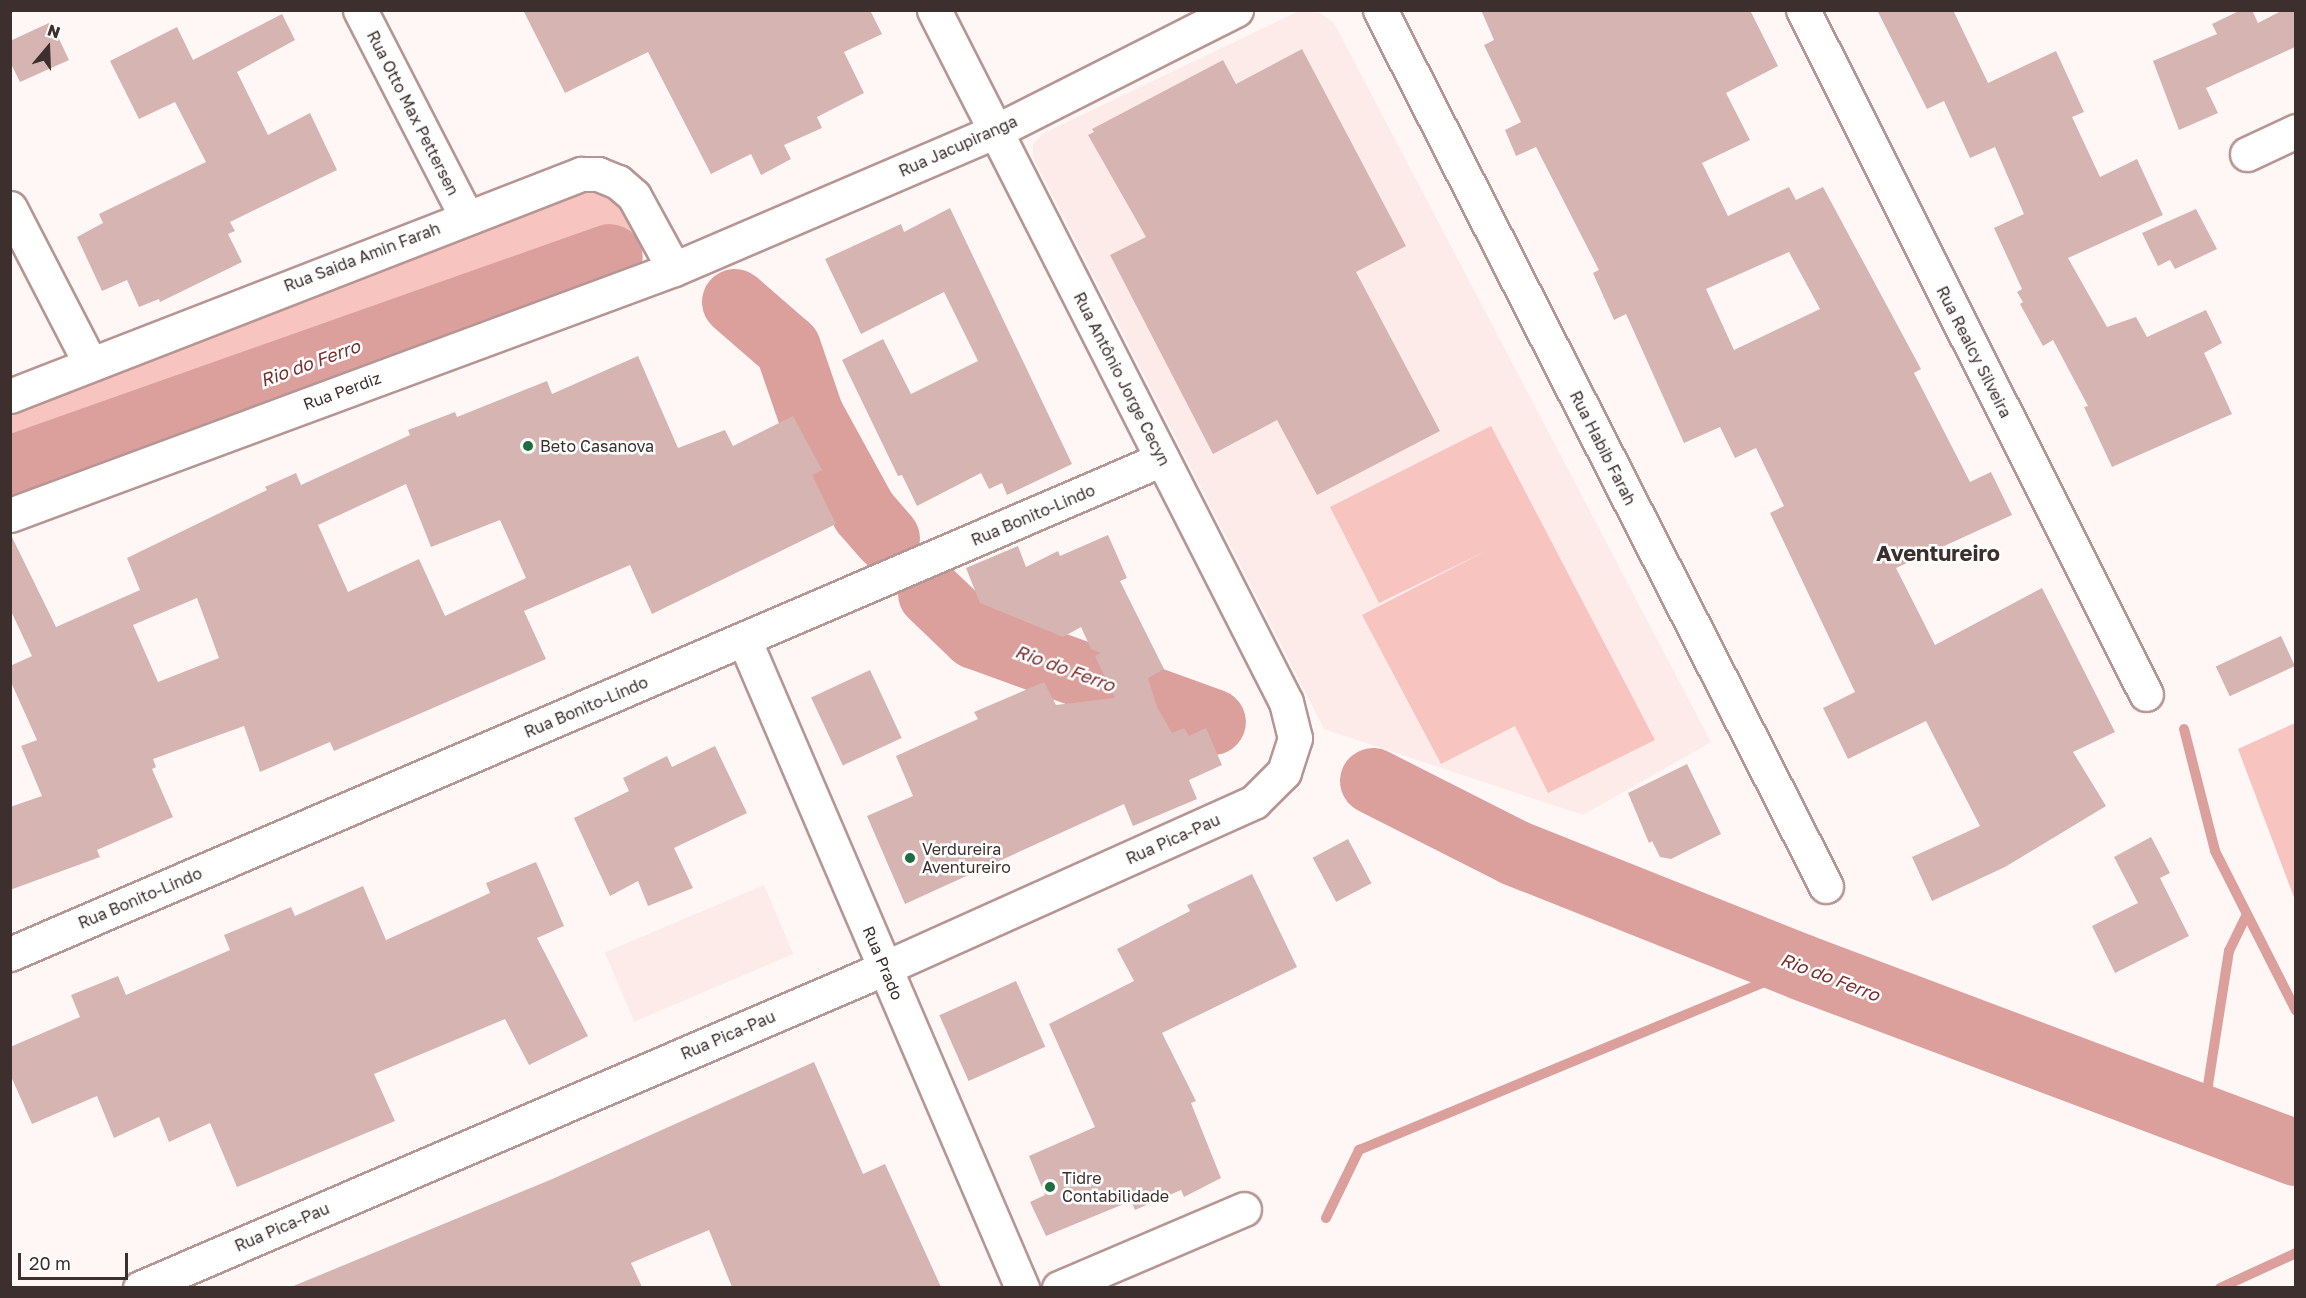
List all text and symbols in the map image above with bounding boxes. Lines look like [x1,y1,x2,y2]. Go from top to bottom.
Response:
north arrow [18,18,78,78]
text: N [45,20,63,42]
street label: Rua Otto Max Pettersen [363,27,463,199]
street label: Rua Jacupiranga [896,111,1020,181]
street label: Rua Saida Amin Farah [281,218,443,296]
street label: Rua Realcy Silveira [1932,283,2016,421]
street label: Rua Antônio Jorge Cecyn [1070,289,1174,469]
water label: Rio do Ferro [257,335,363,391]
street label: Rua Perdiz [301,368,383,414]
street label: Rua Habib Farah [1566,388,1640,508]
place label: Beto Casanova [540,436,654,456]
marker: Beto Casanova [521,439,535,453]
street label: Rua Bonito-Lindo [968,480,1098,550]
district label: Aventureiro [1876,540,2000,566]
water label: Rio do Ferro [1012,640,1118,696]
street label: Rua Bonito-Lindo [521,672,651,742]
street label: Rua Pica-Pau [1123,810,1223,868]
place label: Verdureira Aventureiro [922,839,1011,877]
marker: Verdureira Aventureiro [903,851,917,865]
street label: Rua Bonito-Lindo [75,863,205,933]
street label: Rua Prado [859,923,907,1003]
water label: Rio do Ferro [1777,948,1883,1006]
street label: Rua Pica-Pau [678,1006,778,1064]
place label: Tidre Contabilidade [1062,1168,1169,1206]
marker: Tidre Contabilidade [1043,1180,1057,1194]
street label: Rua Pica-Pau [232,1198,332,1256]
scale bar [21,1241,130,1279]
text: 20 m [29,1252,71,1274]

